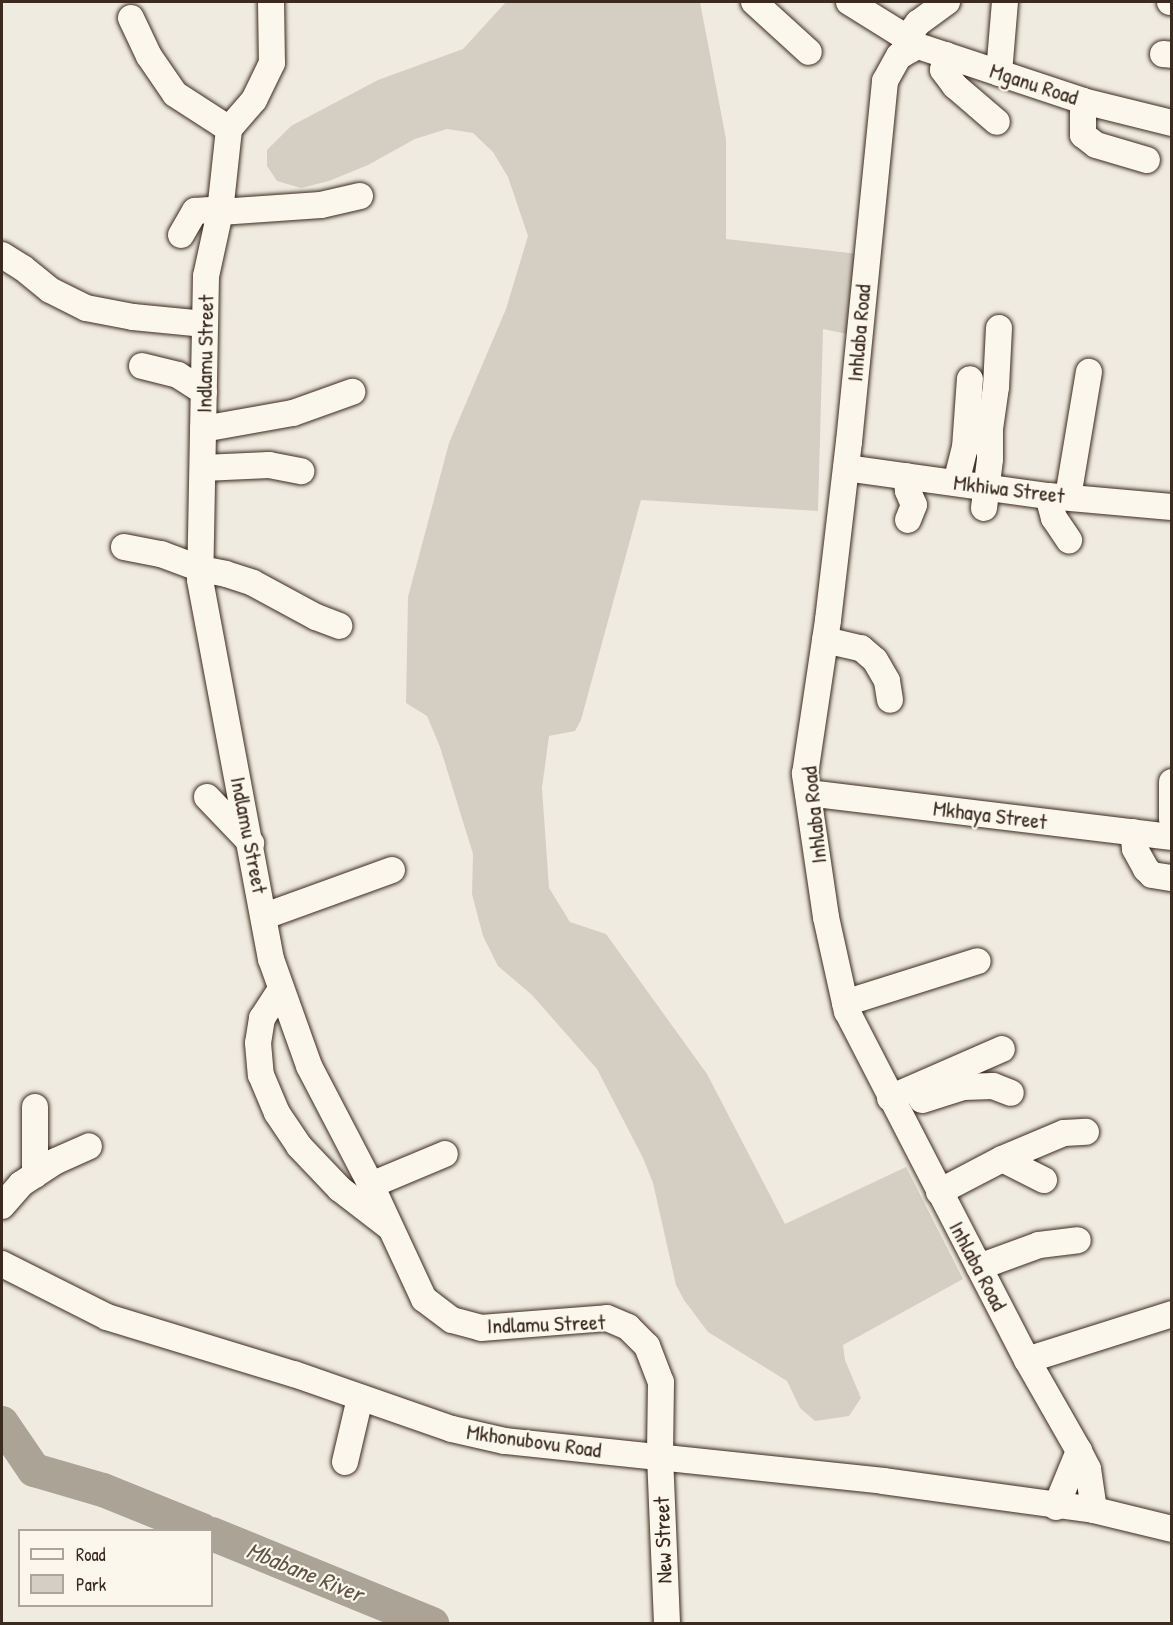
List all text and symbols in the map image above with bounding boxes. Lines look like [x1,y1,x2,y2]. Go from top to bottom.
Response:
street label: Mganu Road [986,57,1082,111]
street label: Inhlaba Road [842,283,876,383]
street label: Indlamu Street [191,295,219,413]
street label: Mkhiwa Street [952,469,1066,509]
street label: Inhlaba Road [796,765,832,865]
street label: Indlamu Street [225,774,273,896]
street label: Mkhaya Street [932,795,1048,835]
street label: Inhlaba Road [943,1217,1013,1315]
street label: Indlamu Street [486,1309,606,1339]
street label: Mkhonubovu Road [465,1418,603,1464]
street label: New Street [648,1496,678,1584]
legend [18,1529,213,1607]
water label: Mbabane River [242,1536,368,1608]
text: Road [76,1542,106,1567]
text: Park [76,1572,106,1597]

